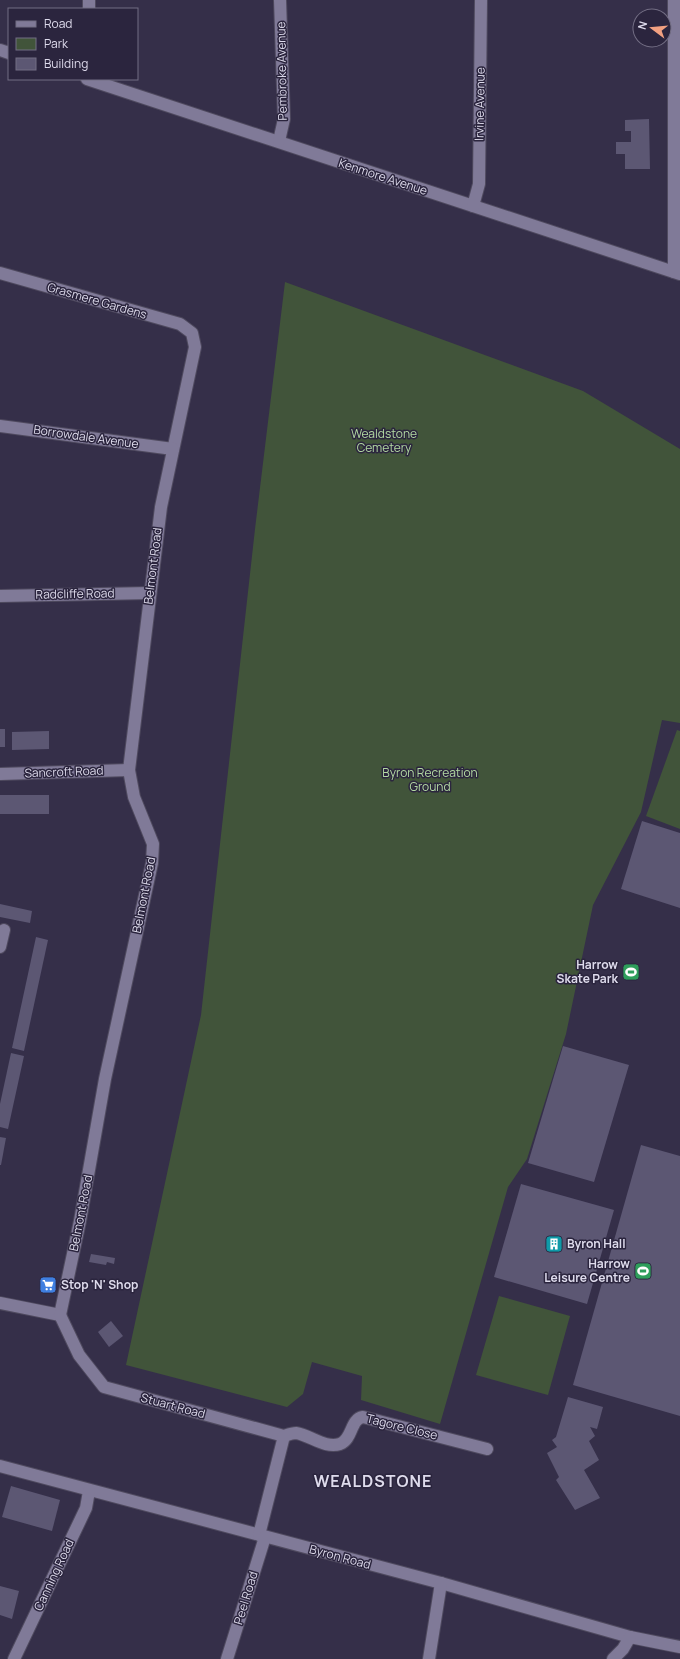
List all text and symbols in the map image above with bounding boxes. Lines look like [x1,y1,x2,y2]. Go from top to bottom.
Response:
legend [8,8,138,80]
north arrow [632,8,672,48]
text: Road [44,15,72,32]
text: N [634,19,650,31]
street label: Pembroke Avenue [272,21,291,121]
text: Park [44,35,69,52]
text: Building [44,55,88,72]
street label: Irvine Avenue [470,67,489,141]
street label: Kenmore Avenue [337,154,430,199]
street label: Grasmere Gardens [45,278,149,323]
street label: Borrowdale Avenue [32,421,140,452]
park label: Wealdstone Cemetery [351,425,417,456]
street label: Belmont Road [139,527,166,605]
street label: Radcliffe Road [35,584,115,603]
street label: Sancroft Road [24,762,104,781]
park label: Byron Recreation Ground [382,764,478,795]
street label: Belmont Road [128,855,159,934]
place label: Harrow Skate Park [557,956,619,987]
sports icon: Harrow Skate Park [621,962,641,982]
street label: Belmont Road [65,1173,96,1252]
building icon: Byron Hall [544,1234,564,1254]
place label: Byron Hall [567,1235,626,1252]
place label: Harrow Leisure Centre [544,1255,630,1286]
sports icon: Harrow Leisure Centre [633,1261,653,1281]
supermarket icon: Stop 'N' Shop [38,1275,58,1295]
place label: Stop 'N' Shop [61,1276,138,1293]
street label: Stuart Road [139,1389,207,1422]
street label: Tagore Close [365,1409,439,1444]
district label: WEALDSTONE [314,1470,432,1492]
street label: Canning Road [29,1536,78,1613]
street label: Byron Road [308,1540,373,1573]
street label: Peel Road [229,1569,262,1627]

